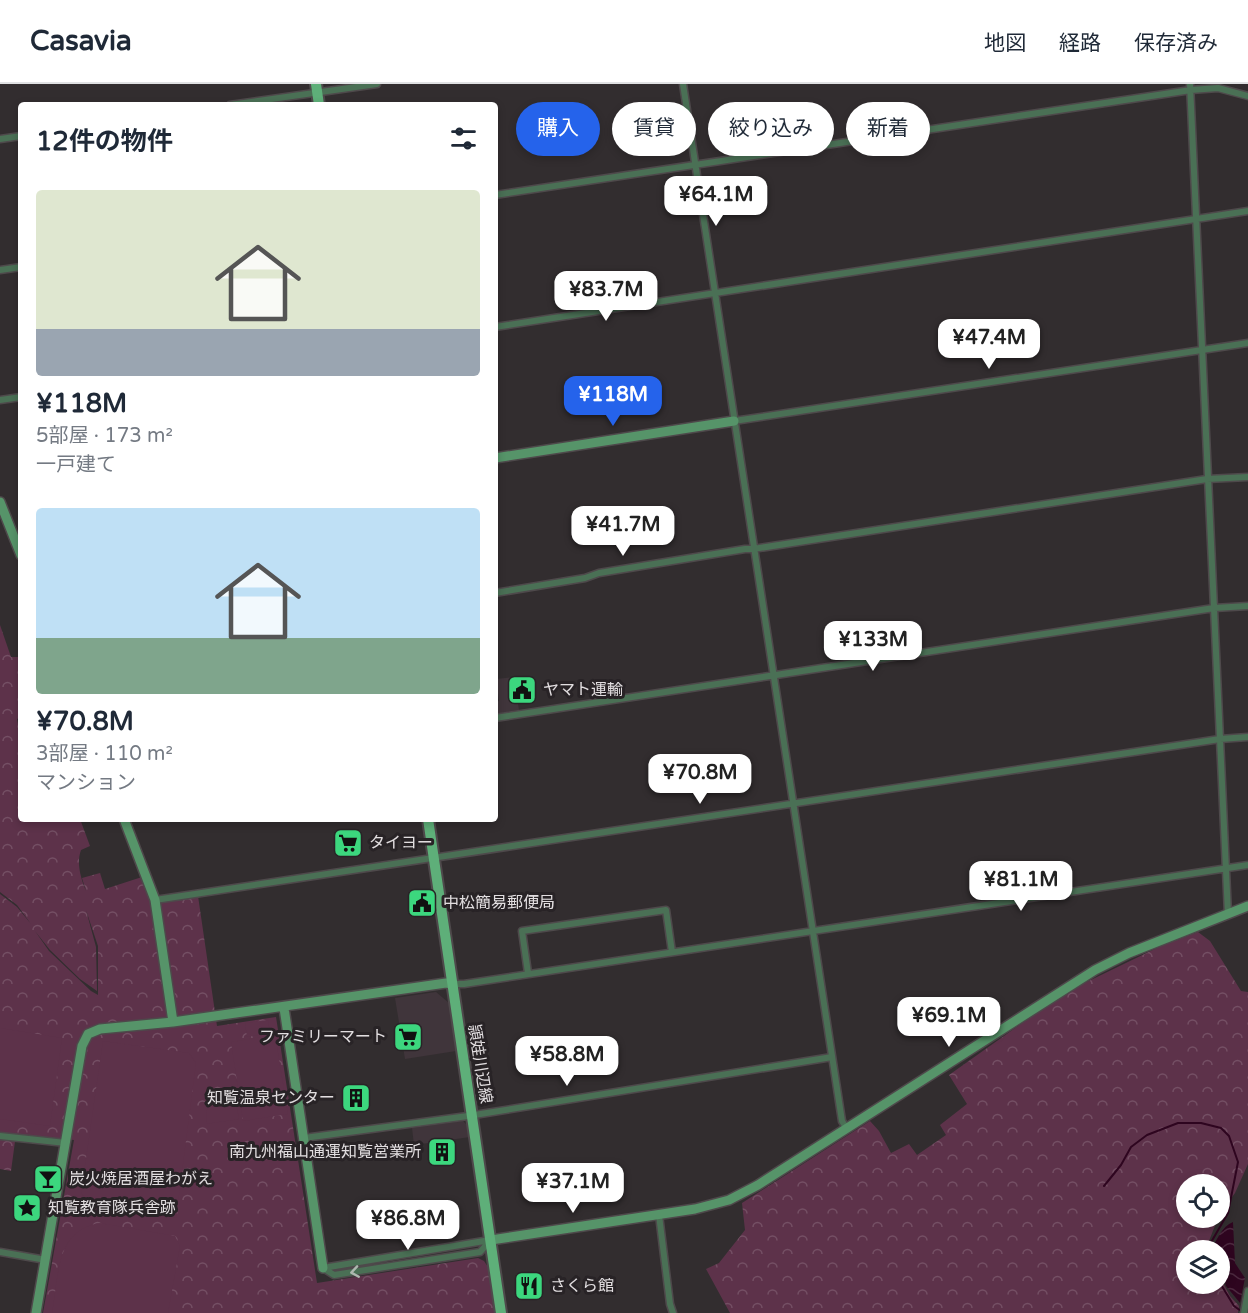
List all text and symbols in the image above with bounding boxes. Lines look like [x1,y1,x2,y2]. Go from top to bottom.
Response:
text: Casavia [30,24,132,58]
text: 地図 [984,31,1026,56]
text: 経路 [1059,31,1101,56]
text: 保存済み [1134,31,1218,56]
chip: 購入 [516,102,600,156]
chip: 賃貸 [612,102,696,156]
chip: 絞り込み [708,102,834,156]
chip: 新着 [846,102,930,156]
icon: filters [447,122,480,155]
text: 12件の物件 [36,126,173,157]
pin: ¥64.1M [667,176,765,227]
text: ¥64.1M [678,183,754,207]
icon: home [204,229,312,337]
pin: ¥83.7M [557,271,655,322]
text: ¥83.7M [568,278,644,302]
pin: ¥47.4M [940,319,1038,370]
text: ¥47.4M [952,326,1026,350]
pin: ¥118M [571,376,655,427]
text: ¥118M [578,383,648,407]
text: ¥118M [36,388,127,419]
text: 5部屋 · 173 m² [36,424,173,448]
text: 一戸建て [36,453,116,477]
pin: ¥41.7M [574,506,672,557]
text: ¥41.7M [585,513,661,537]
icon: home [204,547,312,655]
pin: ¥133M [831,621,915,672]
text: ¥133M [838,628,908,652]
public building icon: ヤマト運輸 [506,674,538,706]
place label: ヤマト運輸 [543,680,623,700]
text: ¥70.8M [36,706,134,737]
text: 3部屋 · 110 m² [36,742,173,766]
pin: ¥70.8M [651,754,749,805]
text: ¥70.8M [662,761,738,785]
text: マンション [36,771,136,795]
supermarket icon: タイヨー [332,827,364,859]
place label: タイヨー [369,833,433,853]
pin: ¥81.1M [972,861,1070,912]
text: ¥81.1M [983,868,1059,892]
public building icon: 中松簡易郵便局 [406,887,438,919]
place label: 中松簡易郵便局 [443,893,555,913]
pin: ¥69.1M [900,997,998,1048]
text: ¥69.1M [911,1004,987,1028]
supermarket icon: ファミリーマート [392,1021,424,1053]
street label: 頴娃川辺線 [464,1023,496,1105]
place label: ファミリーマート [259,1027,387,1047]
pin: ¥58.8M [518,1036,616,1087]
text: ¥58.8M [529,1043,605,1067]
building icon: 知覧温泉センター [340,1082,372,1114]
place label: 知覧温泉センター [207,1088,335,1108]
building icon: 南九州福山通運知覧営業所 [426,1136,458,1168]
place label: 南九州福山通運知覧営業所 [229,1142,421,1162]
bar icon: 炭火焼居酒屋わがえ [32,1163,64,1195]
pin: ¥37.1M [524,1163,622,1214]
place label: 炭火焼居酒屋わがえ [69,1169,213,1189]
text: ¥37.1M [536,1170,610,1194]
map controls [1176,1174,1230,1294]
button: locate [1176,1174,1230,1228]
place icon: 知覧教育隊兵舎跡 [11,1192,43,1224]
place label: 知覧教育隊兵舎跡 [48,1198,176,1218]
pin: ¥86.8M [359,1200,457,1251]
text: ¥86.8M [370,1207,446,1231]
button: layers [1176,1240,1230,1294]
one-way arrow [350,1265,360,1277]
restaurant icon: さくら館 [513,1270,545,1302]
place label: さくら館 [550,1276,614,1296]

